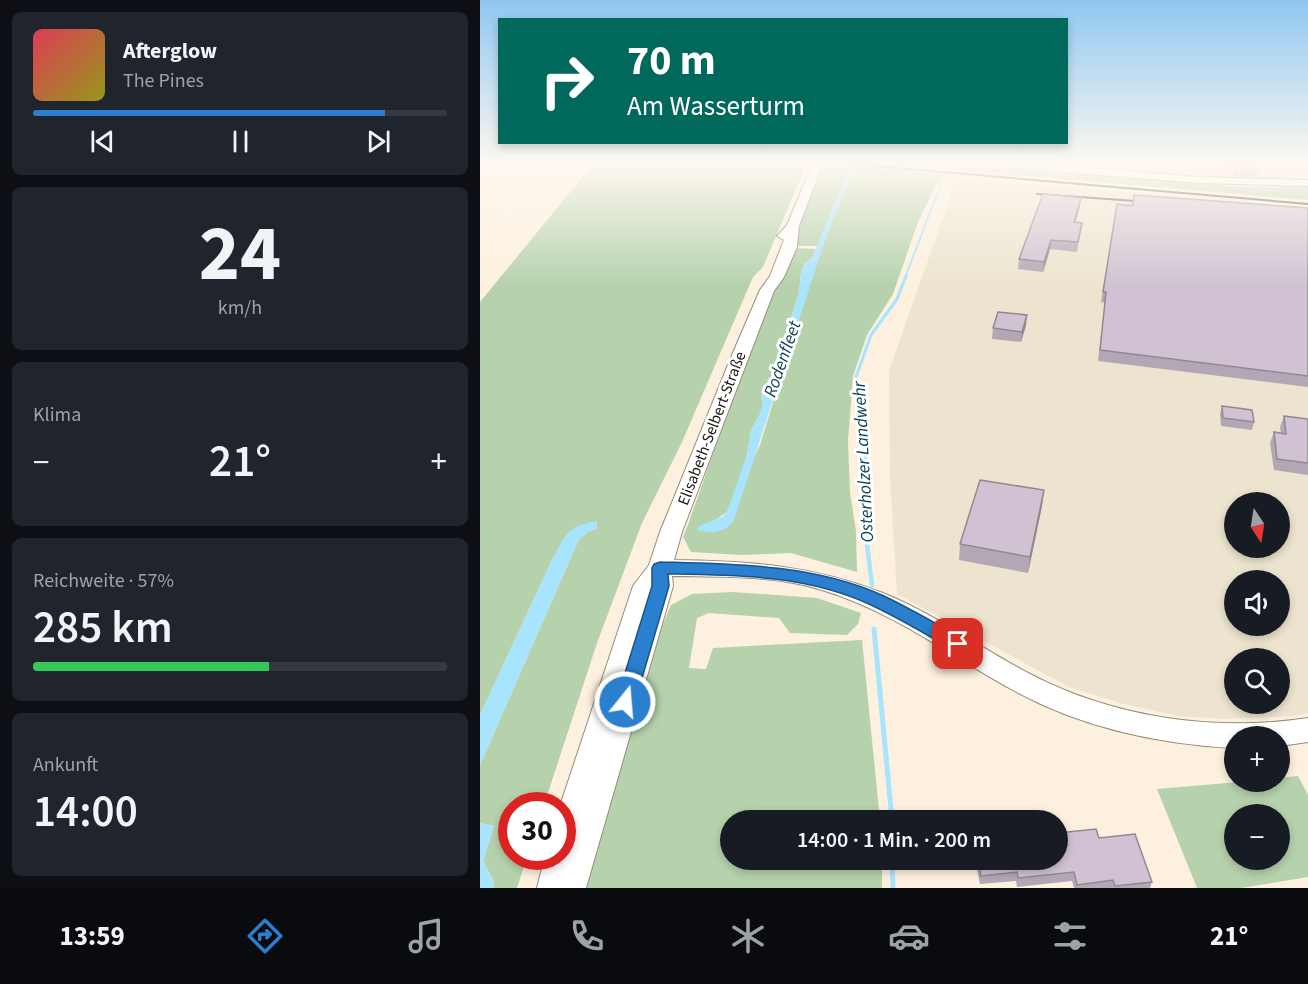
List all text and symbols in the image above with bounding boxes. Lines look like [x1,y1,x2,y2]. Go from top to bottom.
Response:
text: 70 m [627,31,716,91]
text: Afterglow [123,35,217,67]
icon: right [528,42,606,120]
text: The Pines [123,67,204,95]
text: Am Wasserturm [627,87,805,126]
icon: previous [86,125,119,158]
icon: pause [224,125,257,158]
icon: next [362,125,395,158]
text: 24 [199,199,281,310]
text: km/h [218,294,262,322]
water label: Rodenfleet [758,317,808,401]
street label: Elisabeth-Selbert-Straße [672,348,751,508]
water label: Osterholzer Landwehr [847,380,880,543]
text: Klima [33,401,81,429]
text: 21° [209,430,271,494]
text: − [33,439,49,486]
text: + [431,439,447,486]
north arrow [1224,492,1290,558]
map controls [1224,492,1290,870]
text: Reichweite · 57% [33,567,174,595]
button: sound [1224,570,1290,636]
text: 285 km [33,596,173,660]
pin [932,618,983,669]
icon: arrive [941,627,974,660]
button: search [1224,648,1290,714]
position arrow [593,670,657,734]
button: + [1224,726,1290,792]
text: Ankunft [33,751,98,779]
text: 14:00 [33,780,138,844]
speed limit sign: 30 [498,792,576,870]
button: − [1224,804,1290,870]
text: 14:00 · 1 Min. · 200 m [797,824,991,856]
icon: directions [244,915,286,957]
icon: music [405,915,447,957]
icon: phone [566,915,608,957]
icon: climate [727,915,769,957]
icon: car [888,915,930,957]
icon: filters [1049,915,1091,957]
text: 13:59 [60,917,125,956]
text: 21° [1210,917,1248,956]

